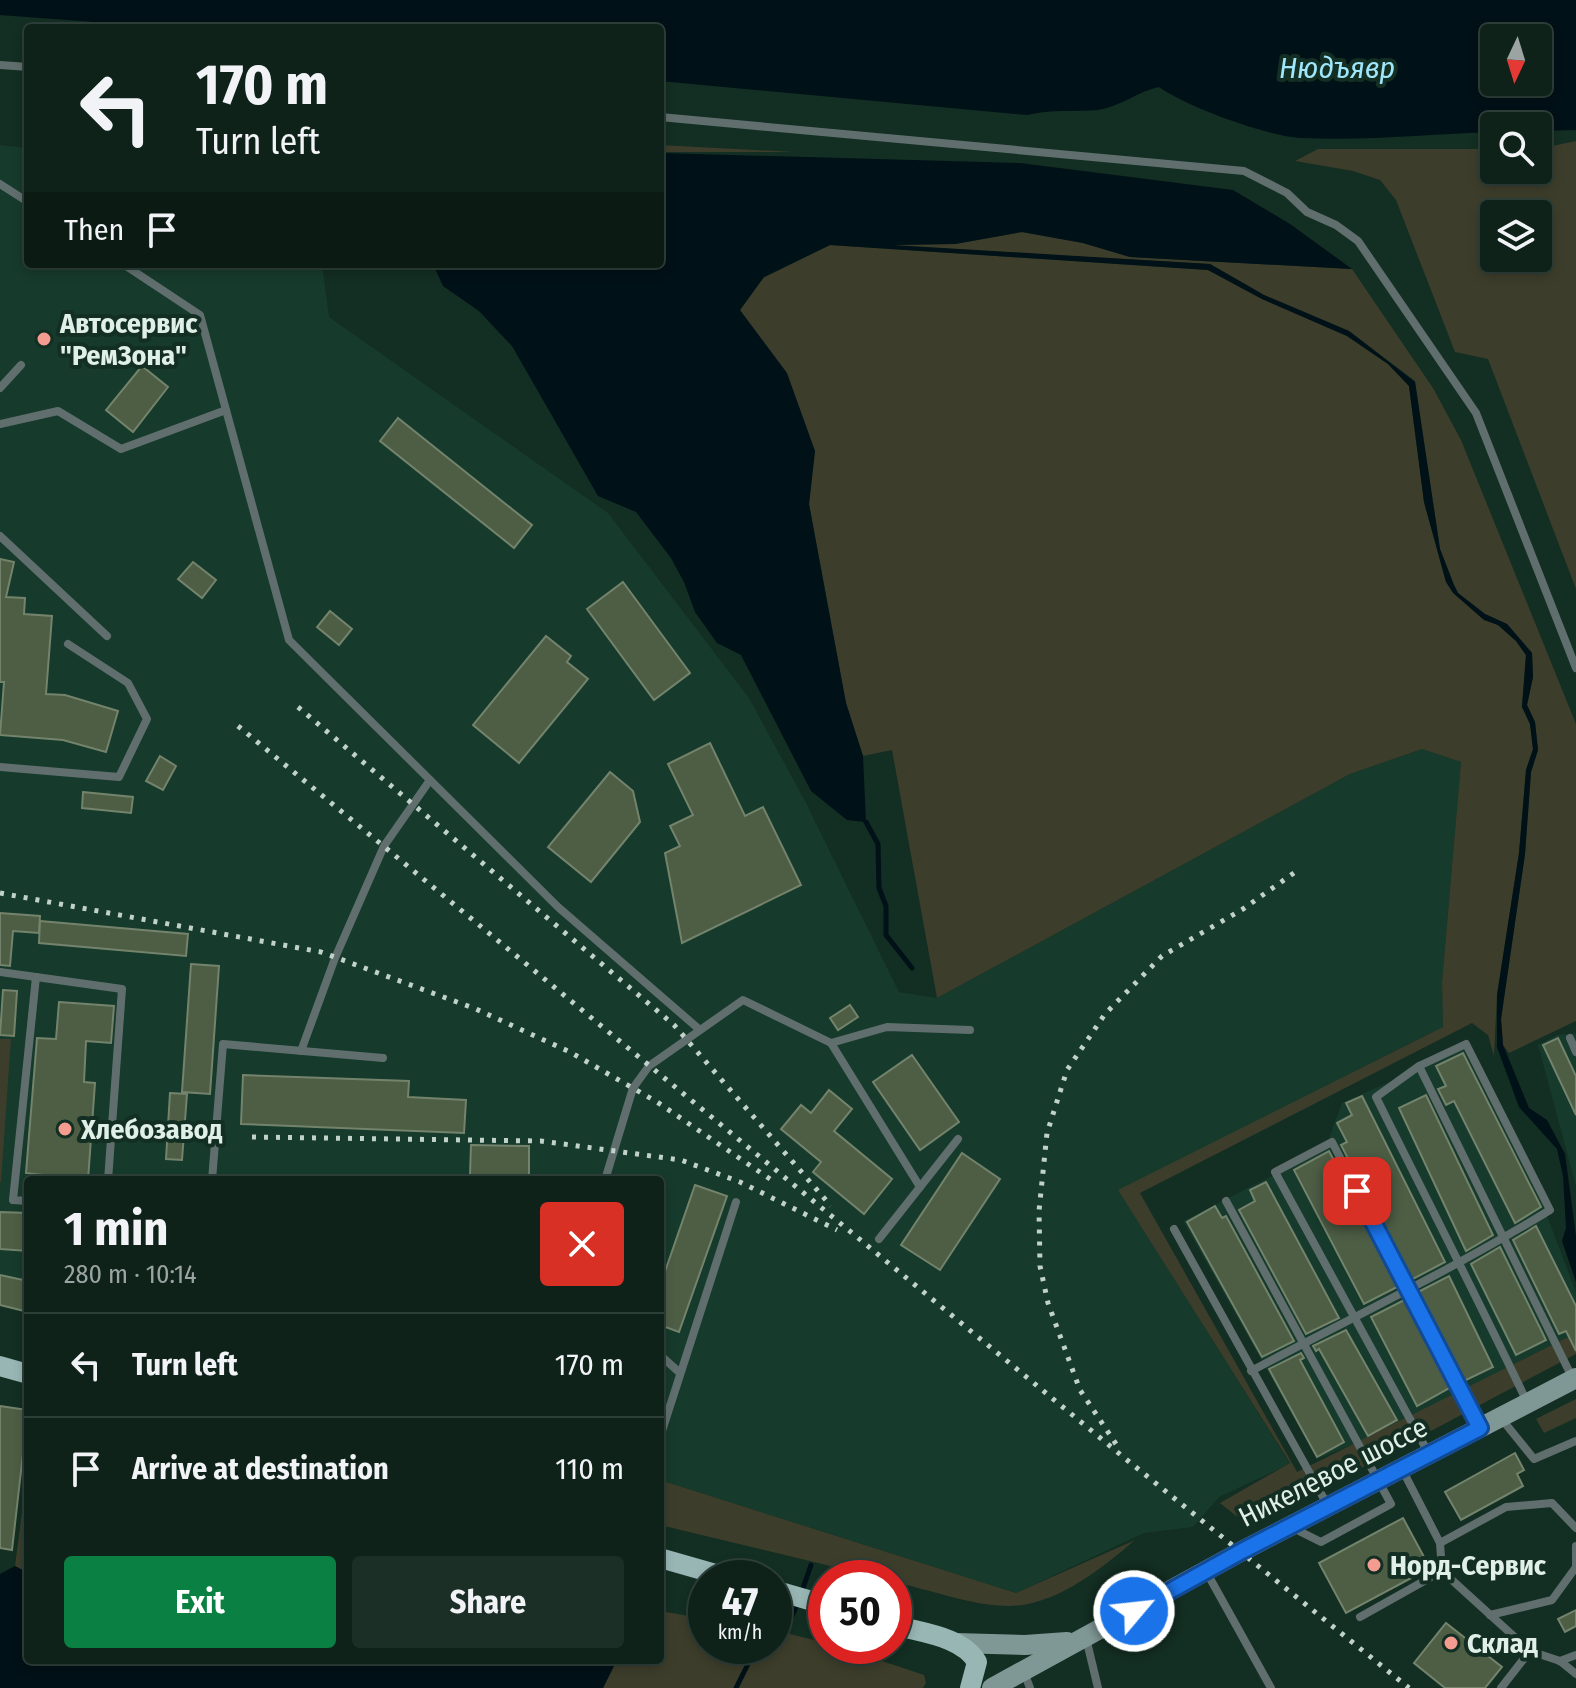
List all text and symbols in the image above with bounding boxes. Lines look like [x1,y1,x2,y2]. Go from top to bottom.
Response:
north arrow [1480,24,1552,96]
map controls [1480,24,1552,272]
water label: Нюдъявр [1279,50,1395,86]
text: 170 m [196,52,328,119]
icon: left [64,56,168,160]
button: search [1480,112,1552,184]
text: Turn left [196,120,320,164]
button: layers [1480,200,1552,272]
icon: arrive [140,208,184,252]
text: Then [64,212,124,248]
place label: Автосервис "РемЗона" [59,307,198,372]
marker: Автосервис "РемЗона" [35,330,53,348]
place label: Хлебозавод [80,1113,223,1146]
marker: Хлебозавод [56,1120,74,1138]
pin [1323,1157,1391,1225]
icon: arrive [1335,1169,1379,1213]
text: 1 min [64,1200,169,1258]
button: close [540,1202,624,1286]
text: 280 m · 10:14 [64,1259,197,1290]
icon: left [64,1343,108,1387]
text: Turn left [132,1347,238,1383]
text: 170 m [555,1347,624,1383]
street label: Никелевое шоссе [1233,1410,1433,1534]
icon: arrive [64,1447,108,1491]
text: Arrive at destination [132,1451,389,1487]
text: 110 m [555,1451,624,1487]
place label: Норд-Сервис [1390,1549,1547,1582]
button: Exit [64,1556,336,1648]
button: Share [352,1556,624,1648]
marker: Норд-Сервис [1365,1556,1383,1574]
speed limit sign: 50 [808,1560,912,1664]
position arrow [1092,1569,1176,1653]
text: 47 [722,1578,758,1626]
text: km/h [718,1620,762,1644]
place label: Склад [1467,1627,1538,1660]
marker: Склад [1442,1634,1460,1652]

